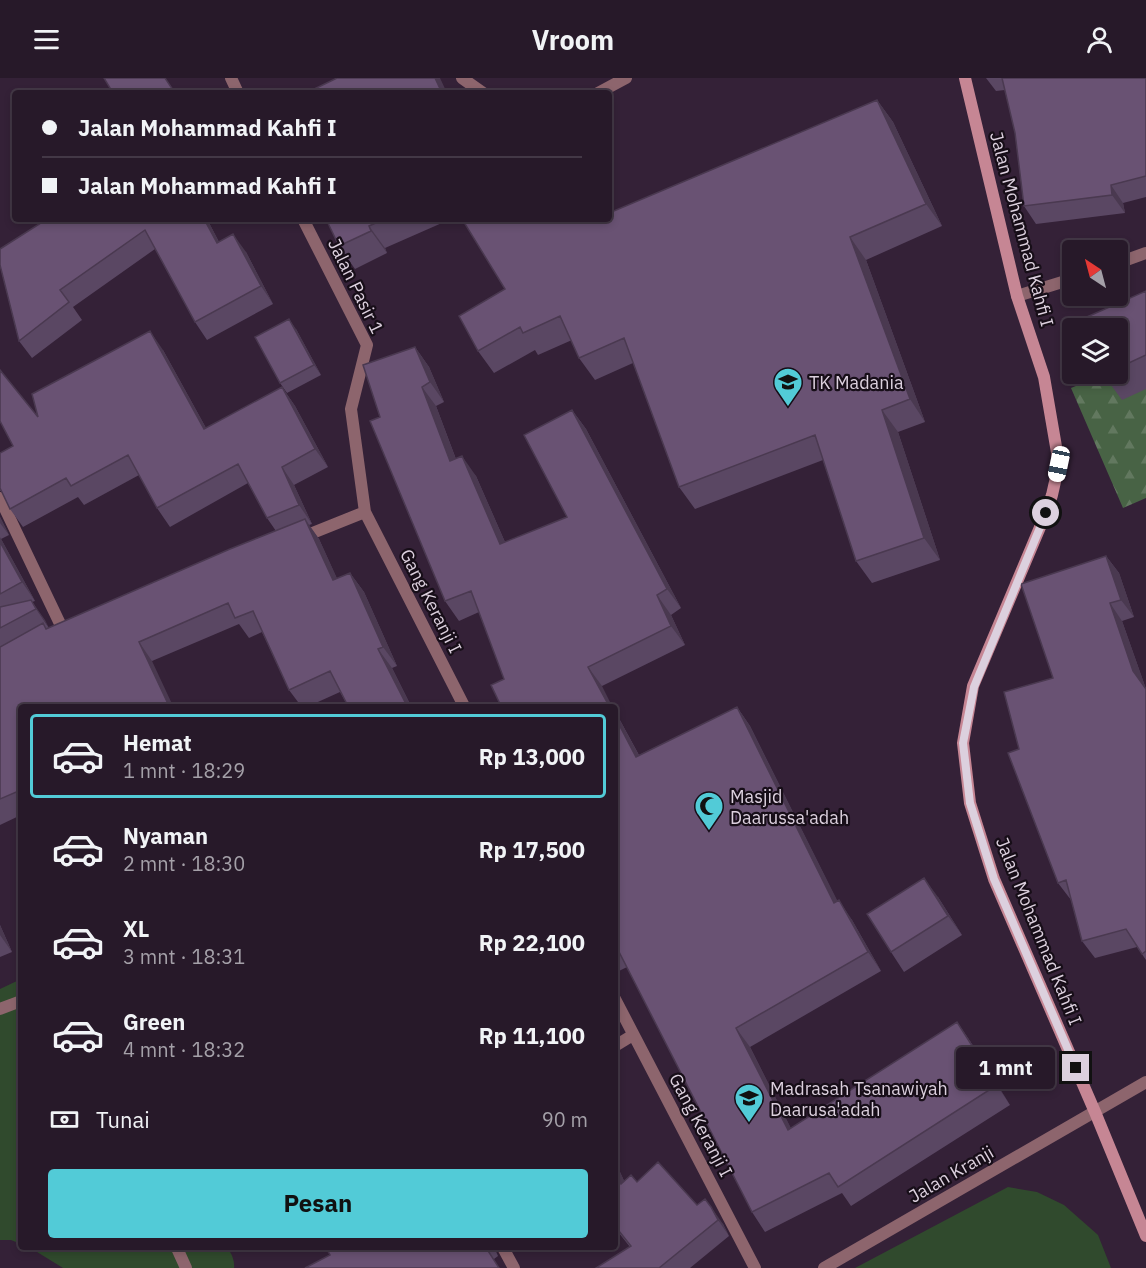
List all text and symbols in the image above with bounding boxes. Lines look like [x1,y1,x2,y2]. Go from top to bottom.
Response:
text: Vroom [532,22,614,57]
icon: menu [30,23,63,56]
icon: person [1083,23,1116,56]
text: Jalan Mohammad Kahfi I [78,113,336,142]
street label: Jalan Mohammad Kahfi I [985,129,1059,329]
text: Jalan Mohammad Kahfi I [78,171,336,200]
street label: Jalan Pasir 1 [323,235,389,337]
north arrow [1062,240,1128,306]
map controls [1062,240,1128,384]
button: layers [1062,318,1128,384]
school or university icon: TK Madania [772,366,804,408]
place label: TK Madania [809,371,904,394]
car [1046,445,1072,483]
route start [1032,499,1059,526]
street label: Gang Keranji I [395,545,467,657]
text: Hemat [123,728,192,757]
icon: car [51,729,105,783]
text: Rp 13,000 [479,742,585,771]
text: 1 mnt · 18:29 [123,757,245,784]
place label: Masjid Daarussa'adah [730,785,849,829]
mosque icon: Masjid Daarussa'adah [693,790,725,832]
text: Nyaman [123,821,208,850]
icon: car [51,822,105,876]
street label: Jalan Mohammad Kahfi I [991,834,1087,1028]
text: Rp 17,500 [479,835,585,864]
text: 2 mnt · 18:30 [123,850,245,877]
text: XL [123,914,149,943]
icon: car [51,915,105,969]
text: Rp 22,100 [479,928,585,957]
text: 3 mnt · 18:31 [123,943,245,970]
text: Green [123,1007,185,1036]
icon: car [51,1008,105,1062]
text: Rp 11,100 [479,1021,585,1050]
text: 4 mnt · 18:32 [123,1036,245,1063]
callout: 1 mnt [956,1047,1055,1089]
text: 1 mnt [978,1054,1033,1081]
route end [1062,1054,1089,1081]
street label: Gang Keranji I [664,1069,738,1181]
place label: Madrasah Tsanawiyah Daarusa'adah [770,1077,948,1121]
school or university icon: Madrasah Tsanawiyah Daarusa'adah [733,1082,765,1124]
icon: cash [48,1103,81,1136]
text: Tunai [96,1105,150,1134]
text: 90 m [542,1106,588,1133]
street label: Jalan Kranji [904,1140,998,1208]
button: Pesan [48,1169,588,1238]

